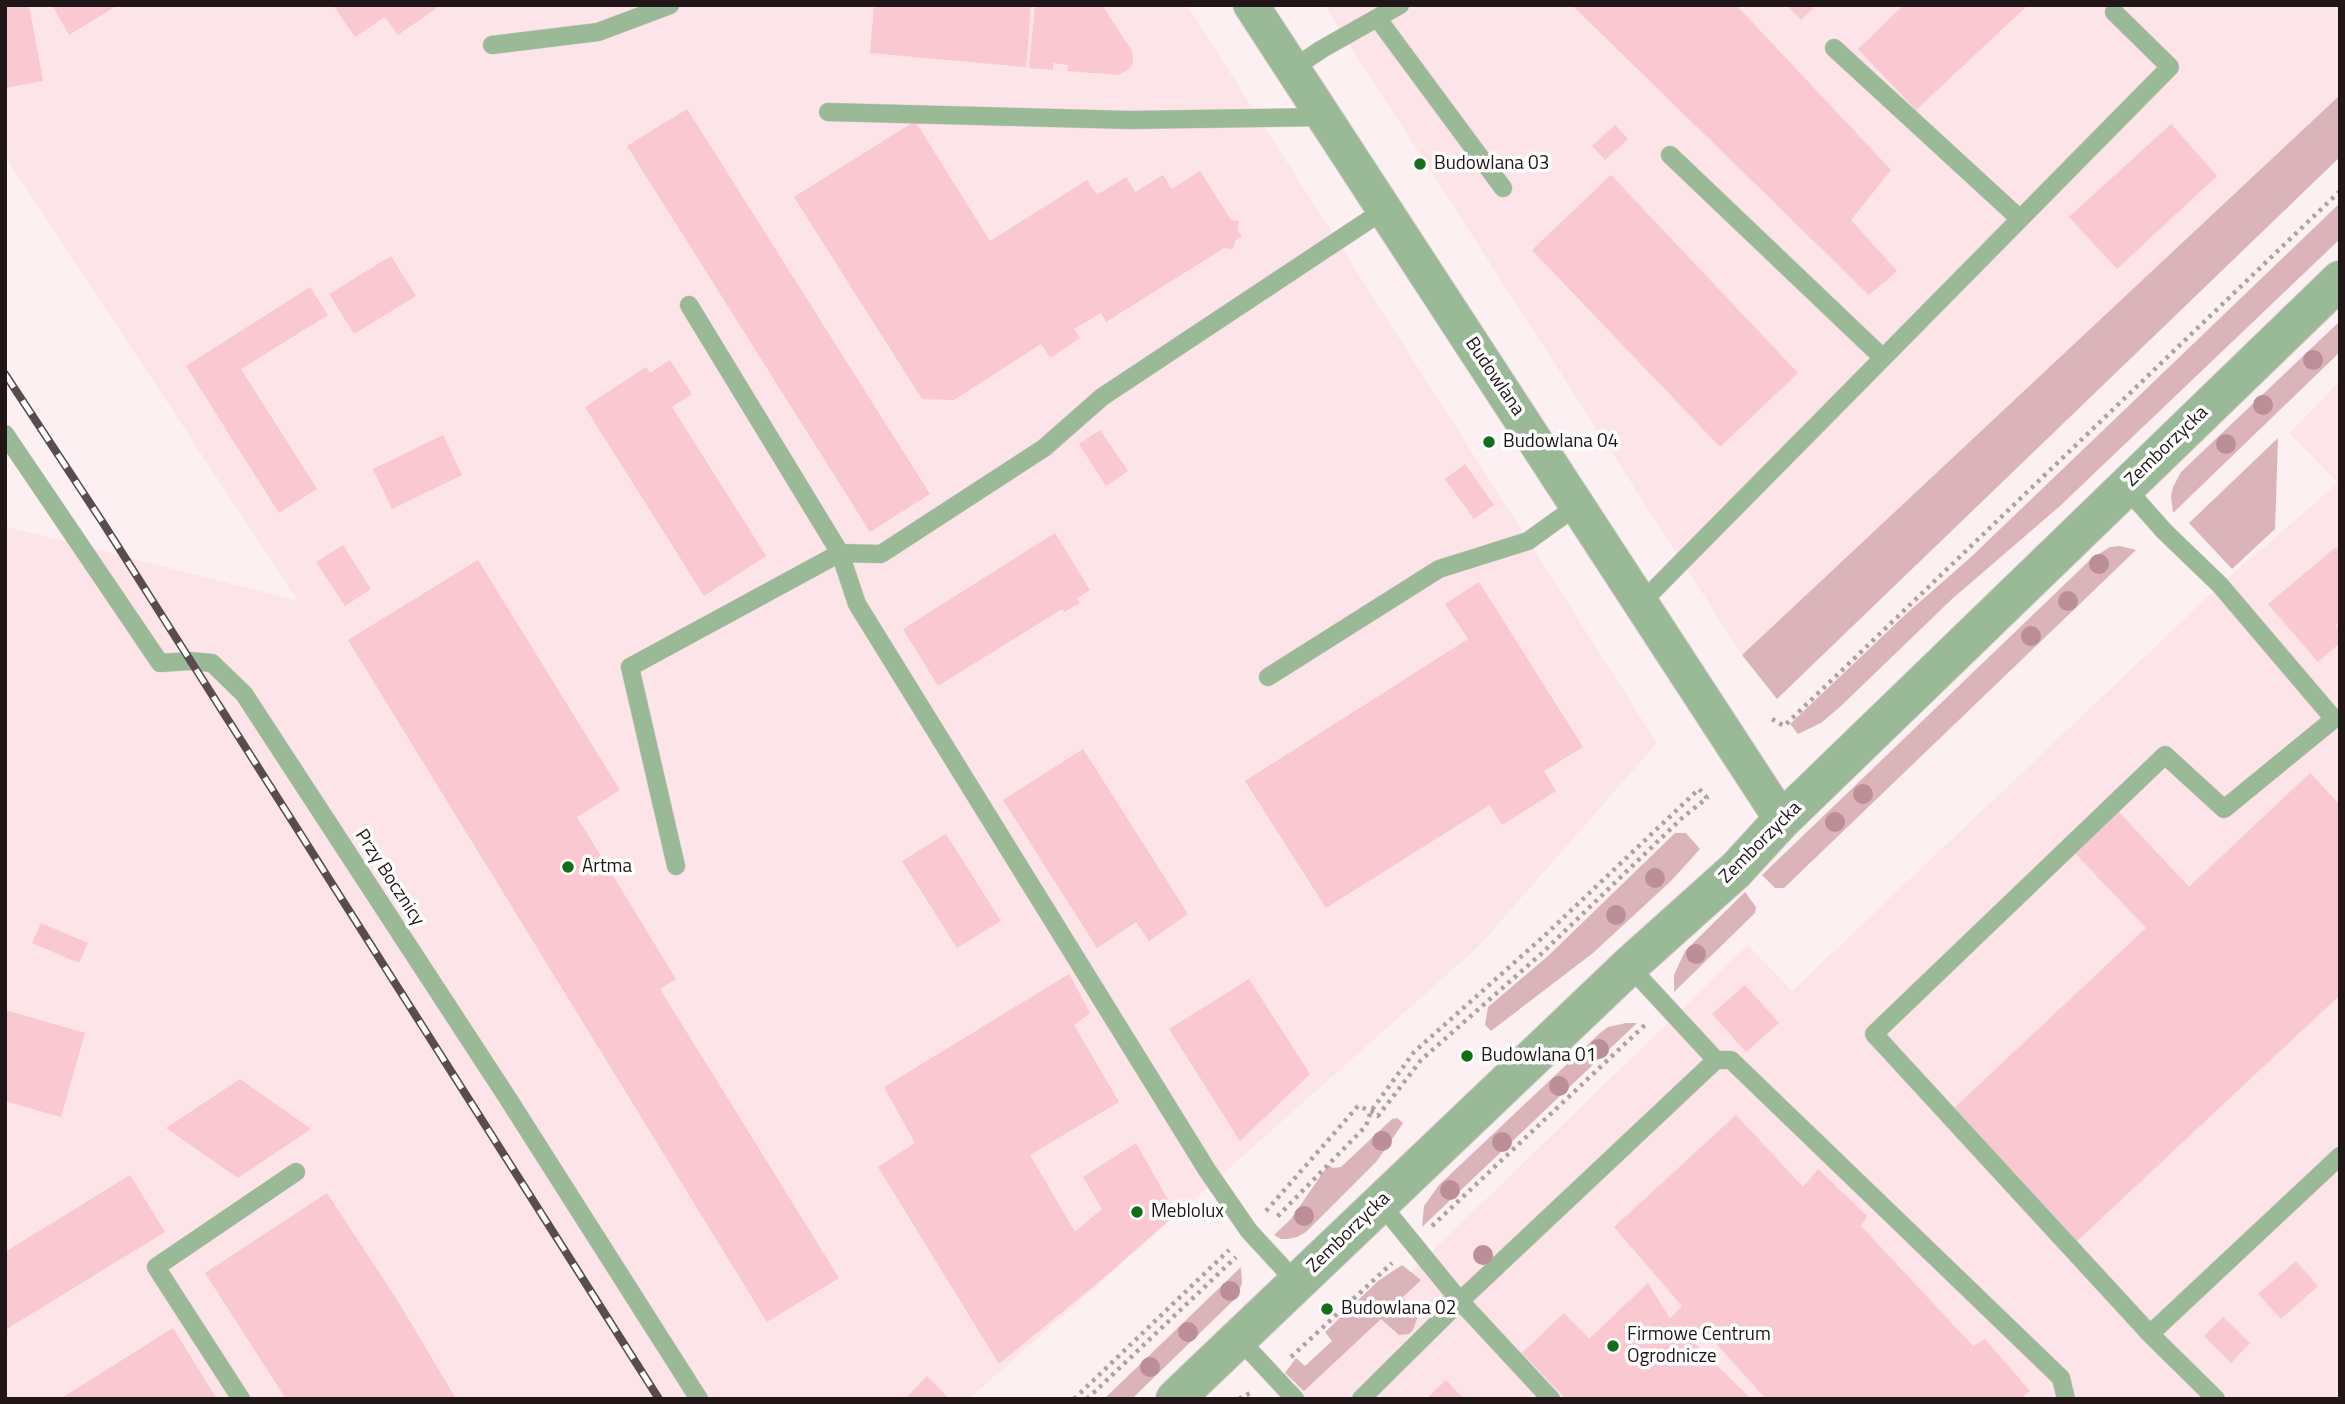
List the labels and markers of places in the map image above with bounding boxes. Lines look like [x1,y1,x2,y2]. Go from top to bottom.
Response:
place label: Budowlana 03 [1434,153,1549,175]
marker: Budowlana 03 [1412,156,1428,172]
place label: Budowlana 04 [1503,431,1618,453]
marker: Budowlana 04 [1481,434,1497,450]
place label: Artma [582,856,632,878]
marker: Artma [560,859,576,875]
place label: Budowlana 01 [1481,1045,1596,1067]
marker: Budowlana 01 [1459,1048,1475,1064]
place label: Meblolux [1151,1201,1224,1223]
marker: Meblolux [1129,1204,1145,1220]
place label: Budowlana 02 [1341,1298,1456,1320]
marker: Budowlana 02 [1319,1301,1335,1317]
place label: Firmowe Centrum Ogrodnicze [1627,1324,1771,1368]
marker: Firmowe Centrum Ogrodnicze [1605,1338,1621,1354]

